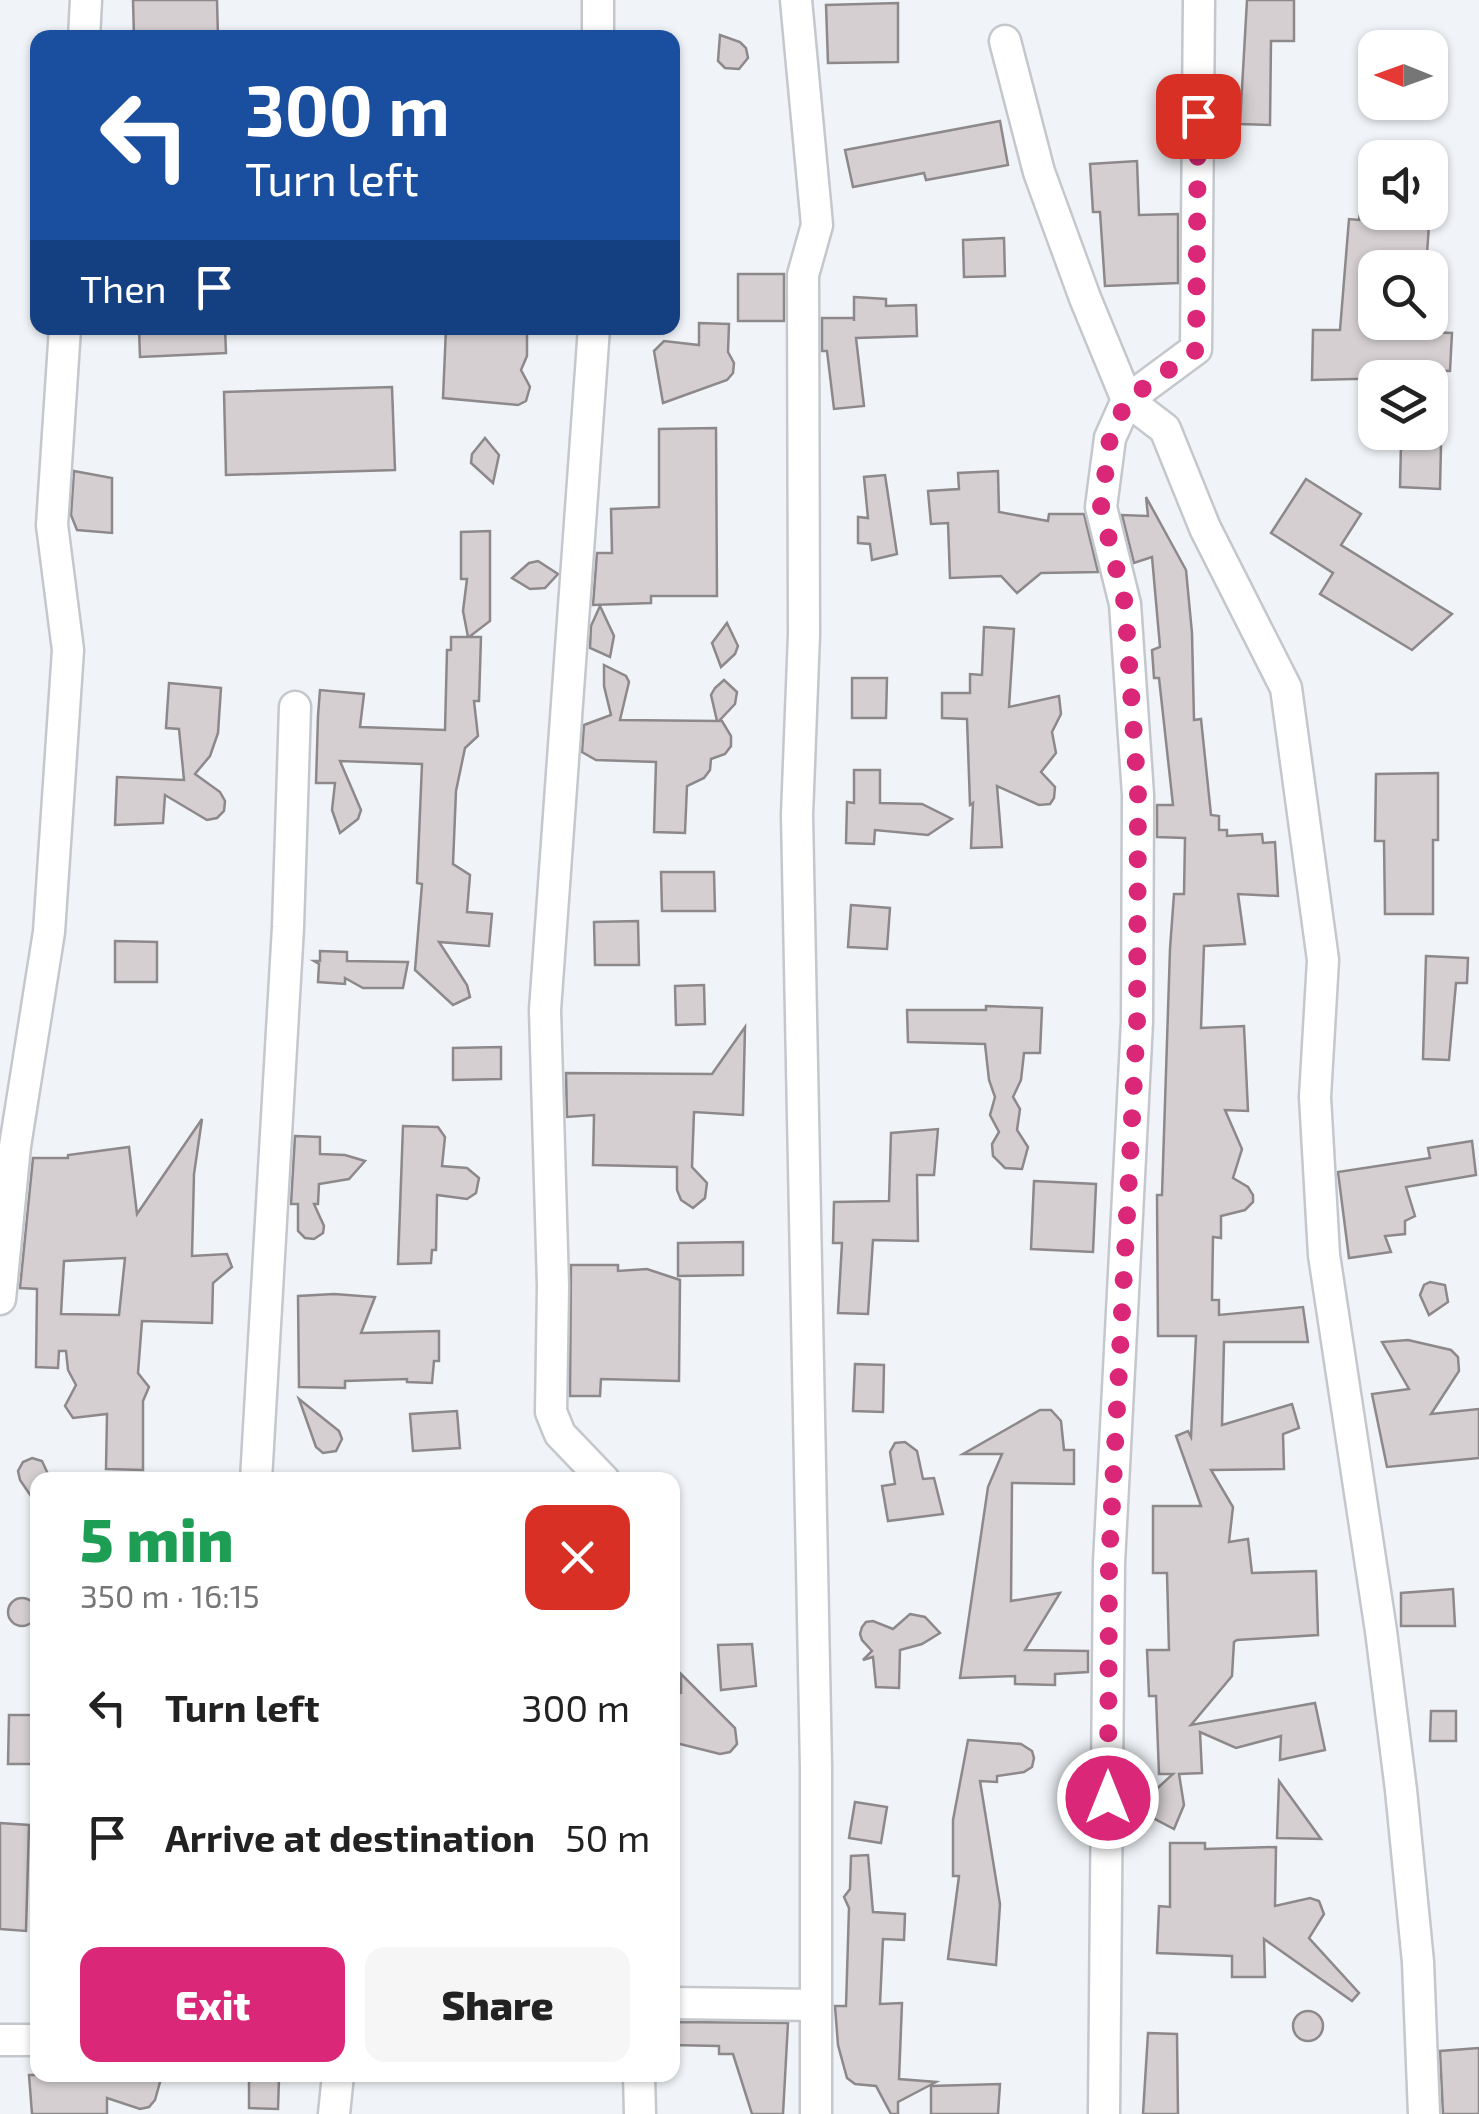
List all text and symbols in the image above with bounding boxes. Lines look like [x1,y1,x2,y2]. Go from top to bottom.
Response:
north arrow [1358,30,1448,120]
map controls [1358,30,1448,450]
text: 300 m [245,66,450,150]
icon: left [80,70,210,200]
pin [1156,74,1241,159]
icon: arrive [1171,89,1226,144]
button: sound [1358,140,1448,230]
text: Turn left [245,151,419,205]
button: search [1358,250,1448,340]
icon: arrive [187,260,242,315]
text: Then [80,265,167,311]
button: layers [1358,360,1448,450]
text: 5 min [80,1502,234,1574]
button: close [525,1505,630,1610]
text: 350 m · 16:15 [80,1576,260,1614]
icon: left [80,1680,135,1735]
text: Turn left [165,1684,320,1730]
text: 300 m [521,1684,630,1730]
position arrow [1056,1746,1160,1850]
icon: arrive [80,1810,135,1865]
text: Arrive at destination [165,1814,535,1860]
text: 50 m [565,1814,650,1860]
button: Exit [80,1947,345,2062]
button: Share [365,1947,630,2062]

